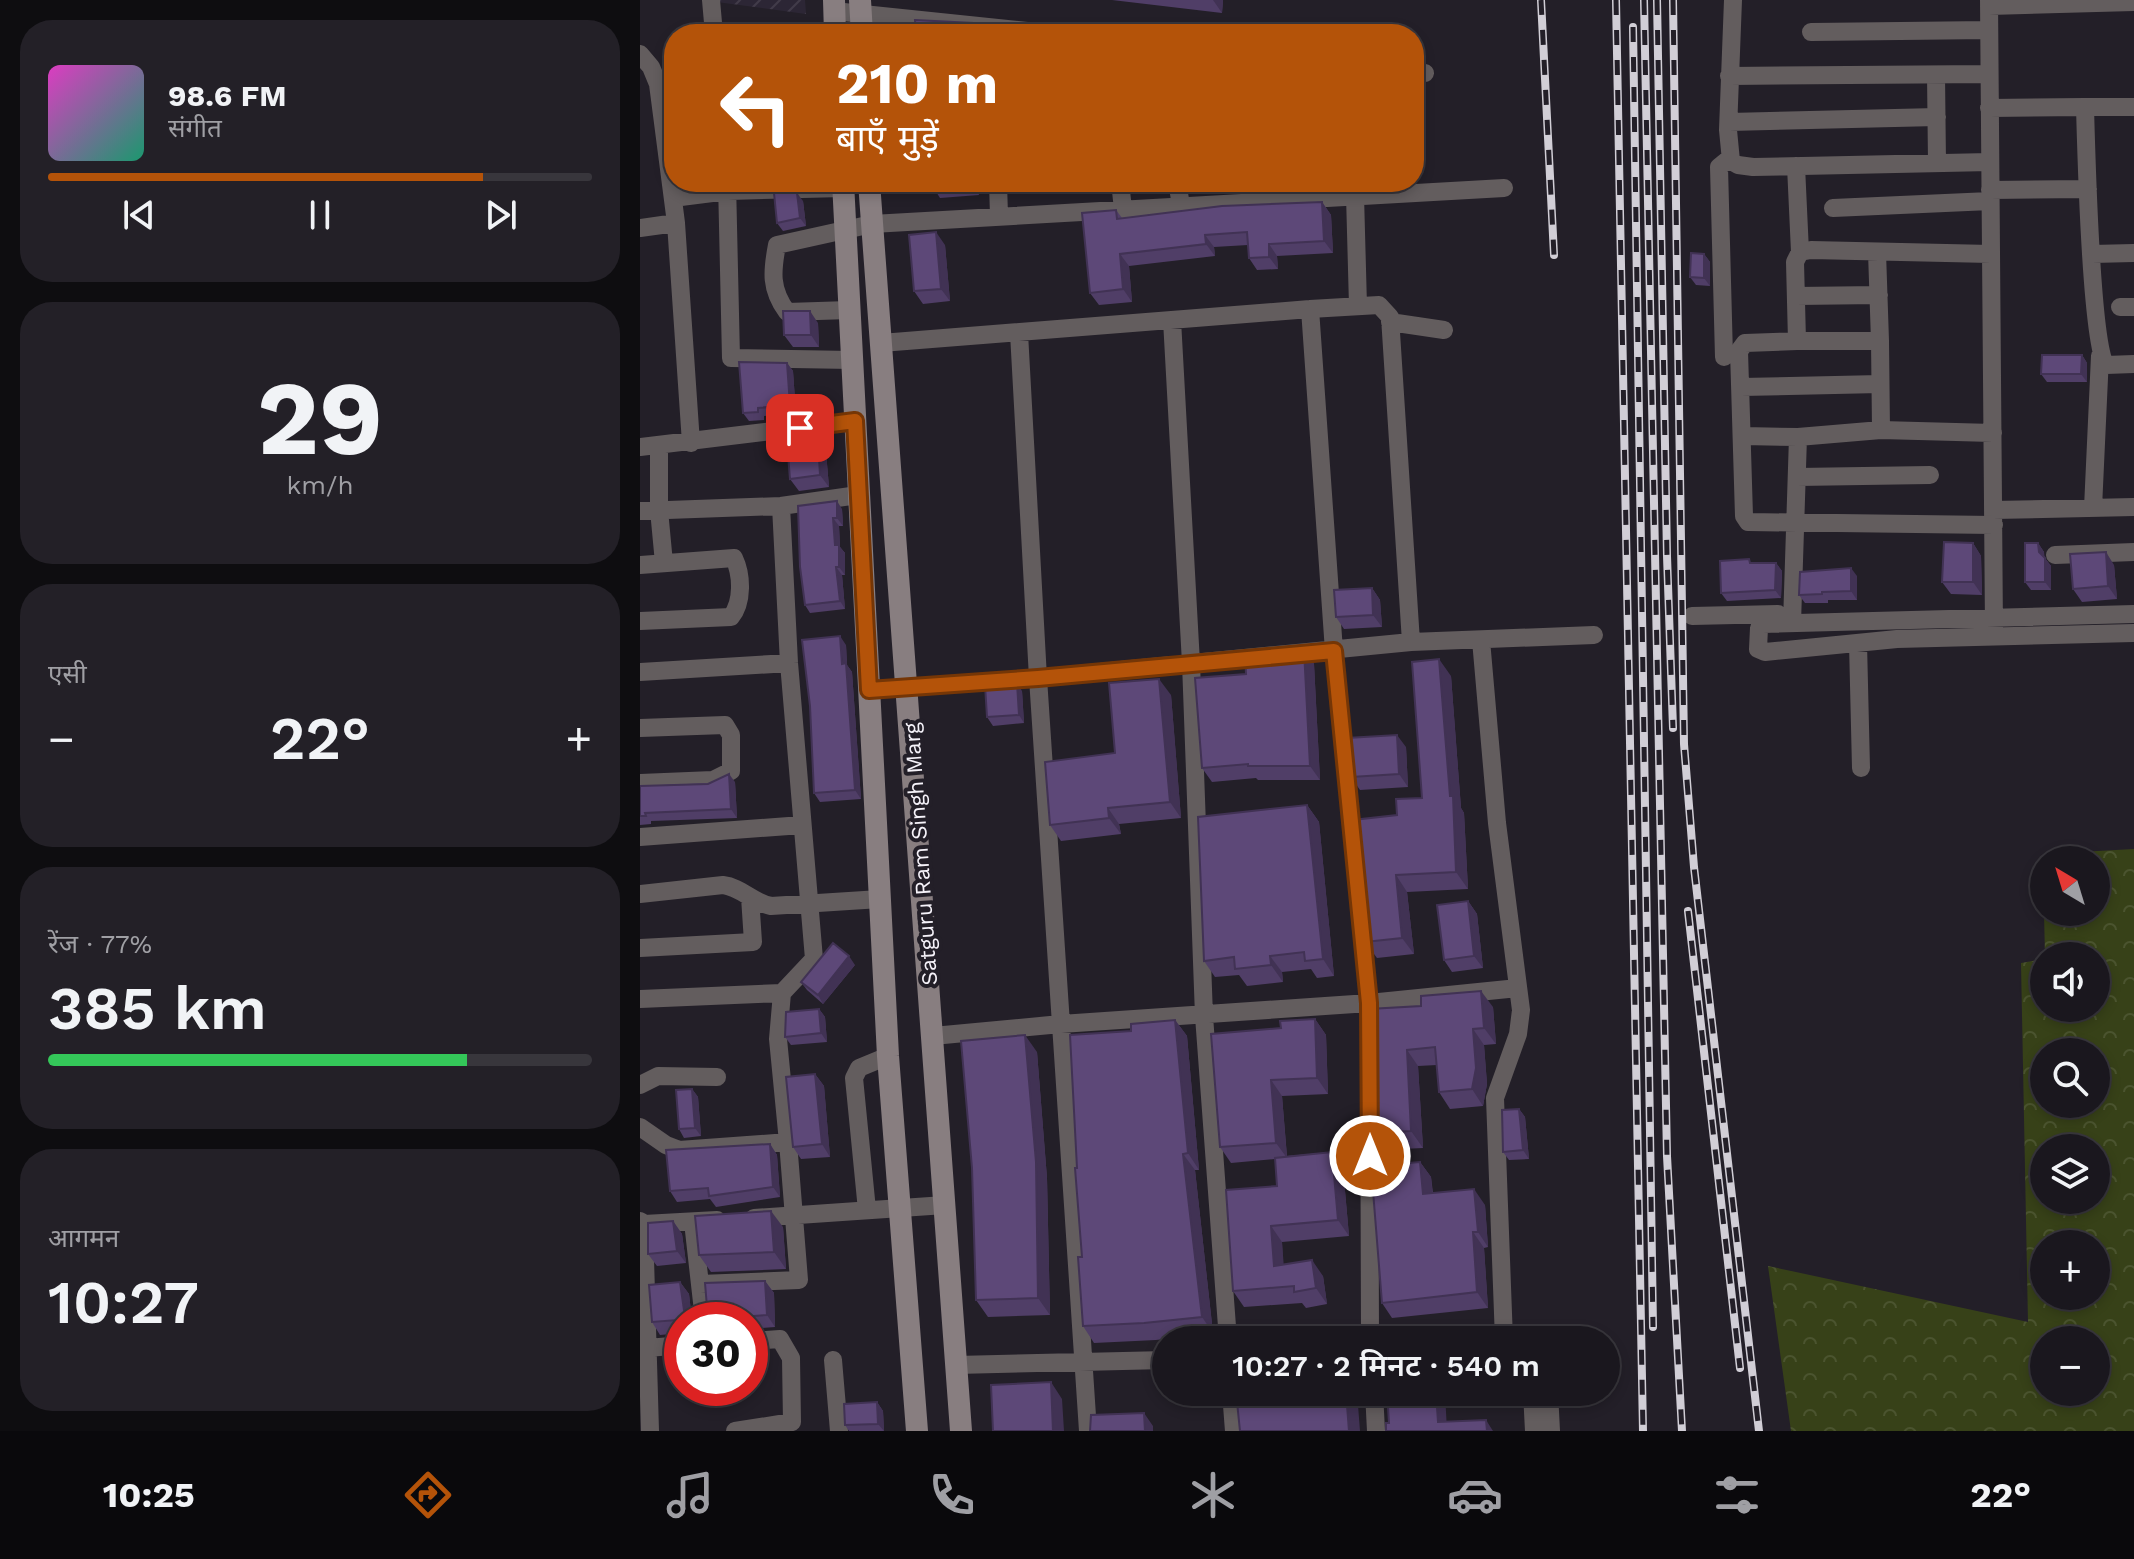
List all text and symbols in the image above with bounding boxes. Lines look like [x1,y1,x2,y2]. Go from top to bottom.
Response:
text: 210 m [836,51,998,117]
icon: left [704,56,808,160]
text: 98.6 FM [168,78,287,113]
text: संगीत [168,113,222,143]
text: बाएँ मुड़ें [836,118,939,160]
icon: previous [117,193,161,237]
icon: pause [298,193,342,237]
icon: next [479,193,523,237]
text: 29 [257,357,383,479]
pin [766,394,834,462]
icon: arrive [778,406,822,450]
text: km/h [287,470,353,500]
text: एसी [48,659,87,689]
text: 22° [270,703,370,774]
text: − [48,713,75,765]
text: + [565,713,592,765]
street label: Satguru Ram Singh Marg [899,721,942,986]
north arrow [2030,846,2110,926]
map controls [2030,846,2110,1406]
text: रेंज · 77% [48,929,152,959]
button: sound [2030,942,2110,1022]
text: 385 km [48,973,267,1044]
button: search [2030,1038,2110,1118]
position arrow [1328,1114,1412,1198]
button: layers [2030,1134,2110,1214]
text: आगमन [48,1223,119,1253]
button: + [2030,1230,2110,1310]
text: 10:27 [48,1267,199,1338]
speed limit sign: 30 [664,1302,768,1406]
button: − [2030,1326,2110,1406]
text: 10:27 · 2 मिनट · 540 m [1232,1348,1540,1383]
icon: directions [400,1467,456,1523]
icon: music [662,1467,718,1523]
icon: phone [924,1467,980,1523]
icon: climate [1185,1467,1241,1523]
icon: car [1447,1467,1503,1523]
icon: filters [1709,1467,1765,1523]
text: 10:25 [103,1474,195,1516]
text: 22° [1970,1474,2031,1516]

